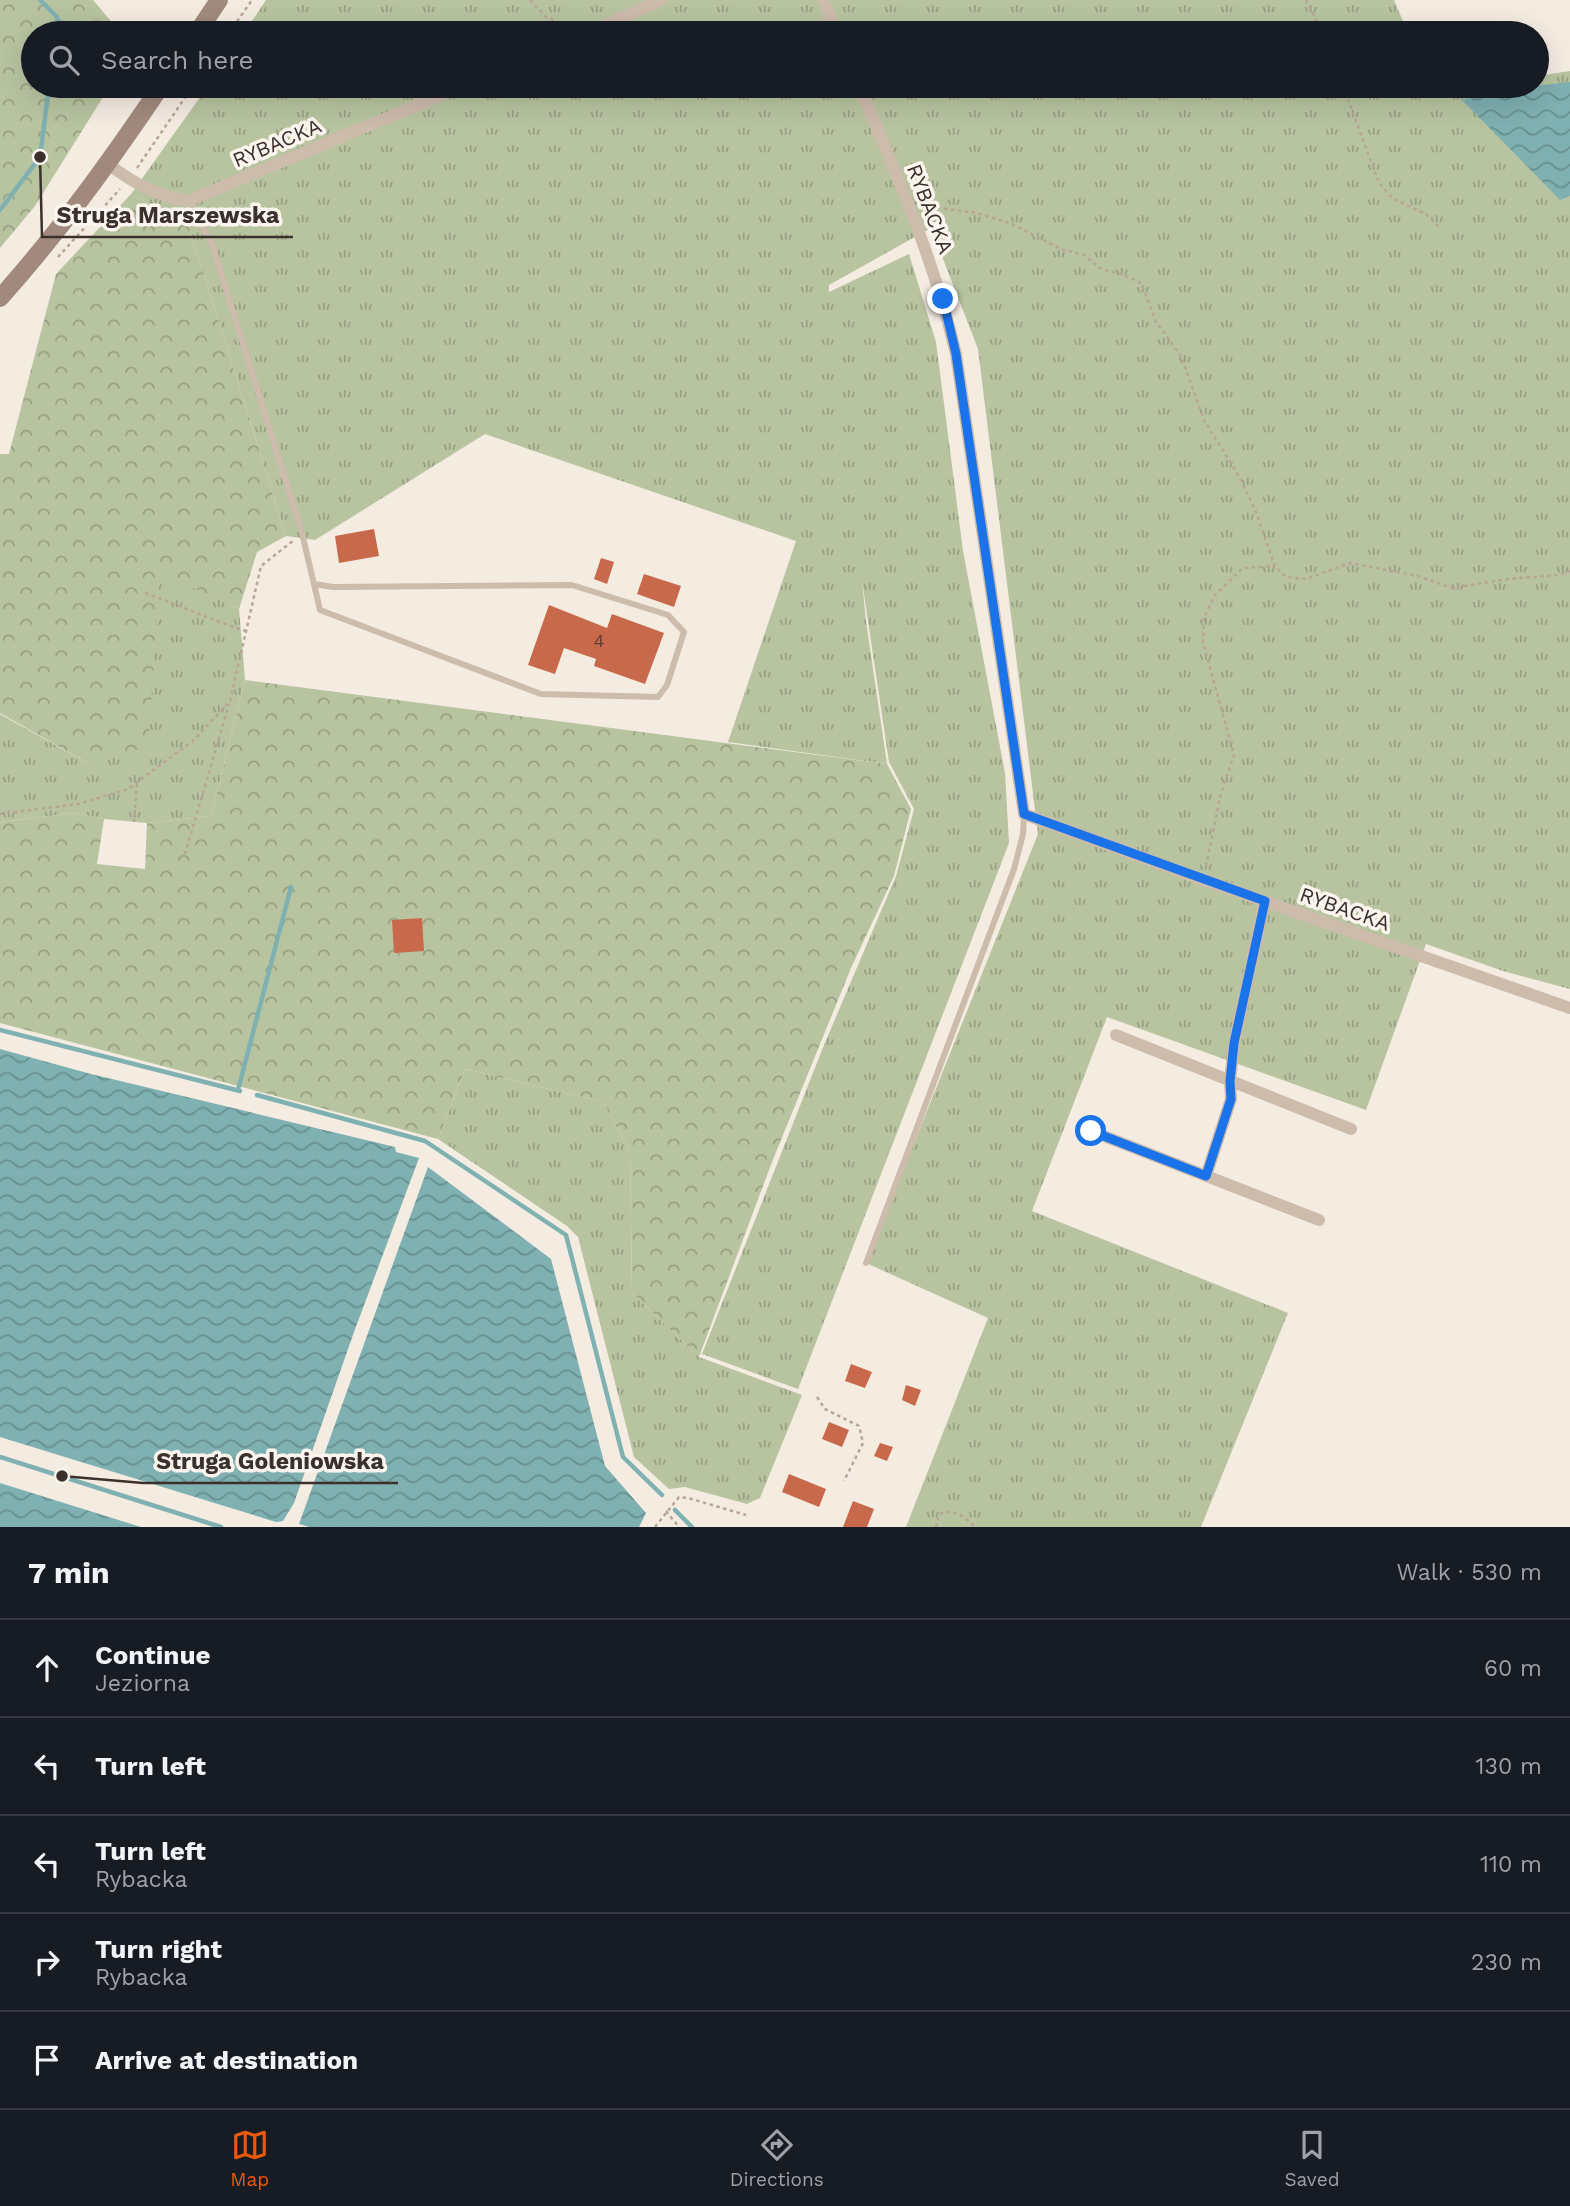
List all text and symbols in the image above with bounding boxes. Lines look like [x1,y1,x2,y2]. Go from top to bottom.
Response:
search box [21,21,1549,98]
icon: search [45,41,83,79]
text: Search here [101,45,253,75]
street label: RYBACKA [229,113,325,172]
street label: RYBACKA [902,160,959,257]
callout: Struga Marszewska [42,193,293,237]
text: Struga Marszewska [57,202,280,229]
route end [927,283,958,314]
house number: 4 [594,630,605,651]
street label: RYBACKA [1297,881,1394,936]
route start [1075,1115,1106,1146]
callout: Struga Goleniowska [143,1439,398,1483]
text: Struga Goleniowska [156,1448,385,1475]
text: 7 min [28,1555,110,1590]
text: Walk · 530 m [1396,1559,1542,1586]
text: Continue [95,1640,211,1670]
icon: ahead [28,1649,66,1687]
text: 60 m [1484,1655,1542,1682]
text: Jeziorna [95,1670,190,1697]
icon: left [28,1747,66,1785]
text: Turn left [95,1751,206,1781]
text: 130 m [1476,1753,1542,1780]
text: Turn left [95,1836,206,1866]
icon: left [28,1845,66,1883]
text: 110 m [1480,1851,1542,1878]
text: Rybacka [95,1866,188,1893]
text: Turn right [95,1934,222,1964]
icon: right [28,1943,66,1981]
text: 230 m [1471,1949,1542,1976]
text: Rybacka [95,1964,188,1991]
icon: arrive [28,2041,66,2079]
text: Arrive at destination [95,2045,358,2075]
tab: Map [230,2126,269,2191]
tab: Directions [730,2126,824,2191]
tab: Saved [1284,2126,1340,2191]

